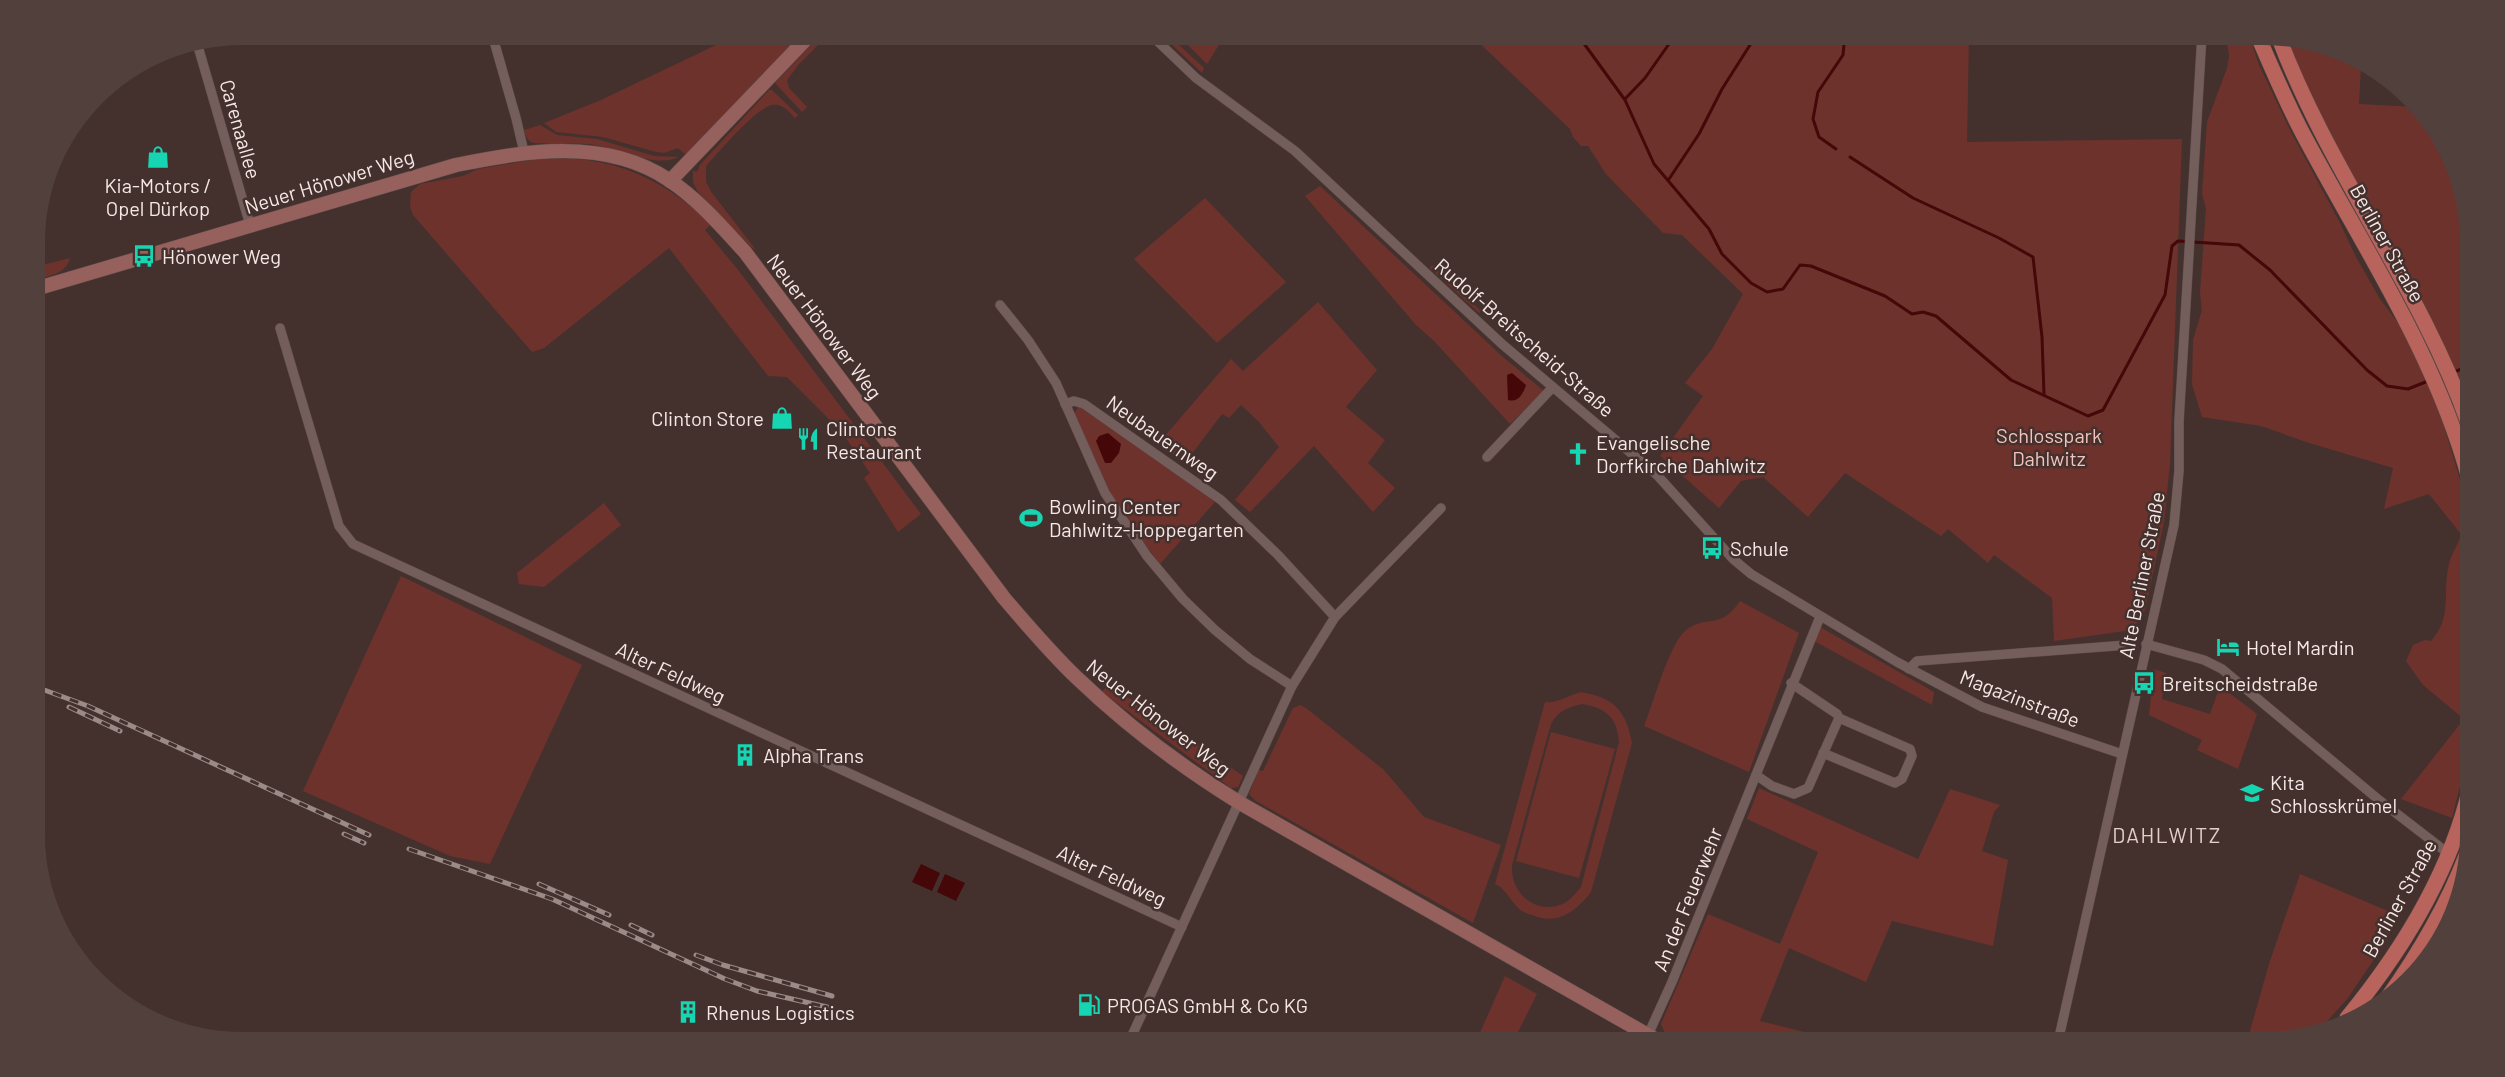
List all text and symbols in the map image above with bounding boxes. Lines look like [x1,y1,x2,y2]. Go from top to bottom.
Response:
street label: Carenaallee [215,77,267,181]
shop icon: Kia-Motors / Opel Dürkop [145,144,171,170]
street label: Neuer Hönower Weg [241,144,417,218]
place label: Kia-Motors / Opel Dürkop [104,173,212,220]
street label: Berliner Straße [2346,180,2430,306]
bus stop icon: Hönower Weg [131,243,157,269]
place label: Hönower Weg [162,244,281,268]
street label: Neuer Hönower Weg [763,249,887,403]
street label: Rudolf-Breitscheid-Straße [1430,253,1620,421]
street label: Neubauernweg [1103,390,1223,484]
shop icon: Clinton Store [769,405,795,431]
place label: Clinton Store [651,406,764,430]
place label: Clintons Restaurant [826,416,922,463]
park label: Schlosspark Dahlwitz [1996,423,2102,470]
restaurant icon: Clintons Restaurant [795,426,821,452]
place label: Evangelische Dorfkirche Dahlwitz [1596,430,1766,477]
church icon: Evangelische Dorfkirche Dahlwitz [1565,441,1591,467]
street label: Alte Berliner Straße [2113,490,2169,660]
place label: Bowling Center Dahlwitz-Hoppegarten [1049,494,1244,541]
sports icon: Bowling Center Dahlwitz-Hoppegarten [1018,505,1044,531]
bus stop icon: Schule [1699,535,1725,561]
place label: Schule [1730,536,1789,560]
hotel icon: Hotel Mardin [2215,634,2241,660]
place label: Hotel Mardin [2246,635,2355,659]
street label: Alter Feldweg [613,636,729,708]
street label: Neuer Hönower Weg [1082,653,1236,781]
street label: Magazinstraße [1957,664,2083,732]
bus stop icon: Breitscheidstraße [2131,670,2157,696]
place label: Breitscheidstraße [2162,671,2318,695]
building icon: Alpha Trans [732,742,758,768]
place label: Alpha Trans [763,743,864,767]
place label: Kita Schlosskrümel [2270,770,2397,817]
school or university icon: Kita Schlosskrümel [2239,780,2265,806]
district label: DAHLWITZ [2112,822,2222,847]
street label: An der Feuerwehr [1647,824,1727,974]
street label: Berliner Straße [2357,835,2441,961]
street label: Alter Feldweg [1054,839,1170,911]
fuel station icon: PROGAS GmbH & Co KG [1076,992,1102,1018]
place label: PROGAS GmbH & Co KG [1107,993,1308,1017]
building icon: Rhenus Logistics [675,999,701,1025]
place label: Rhenus Logistics [706,1000,855,1024]

